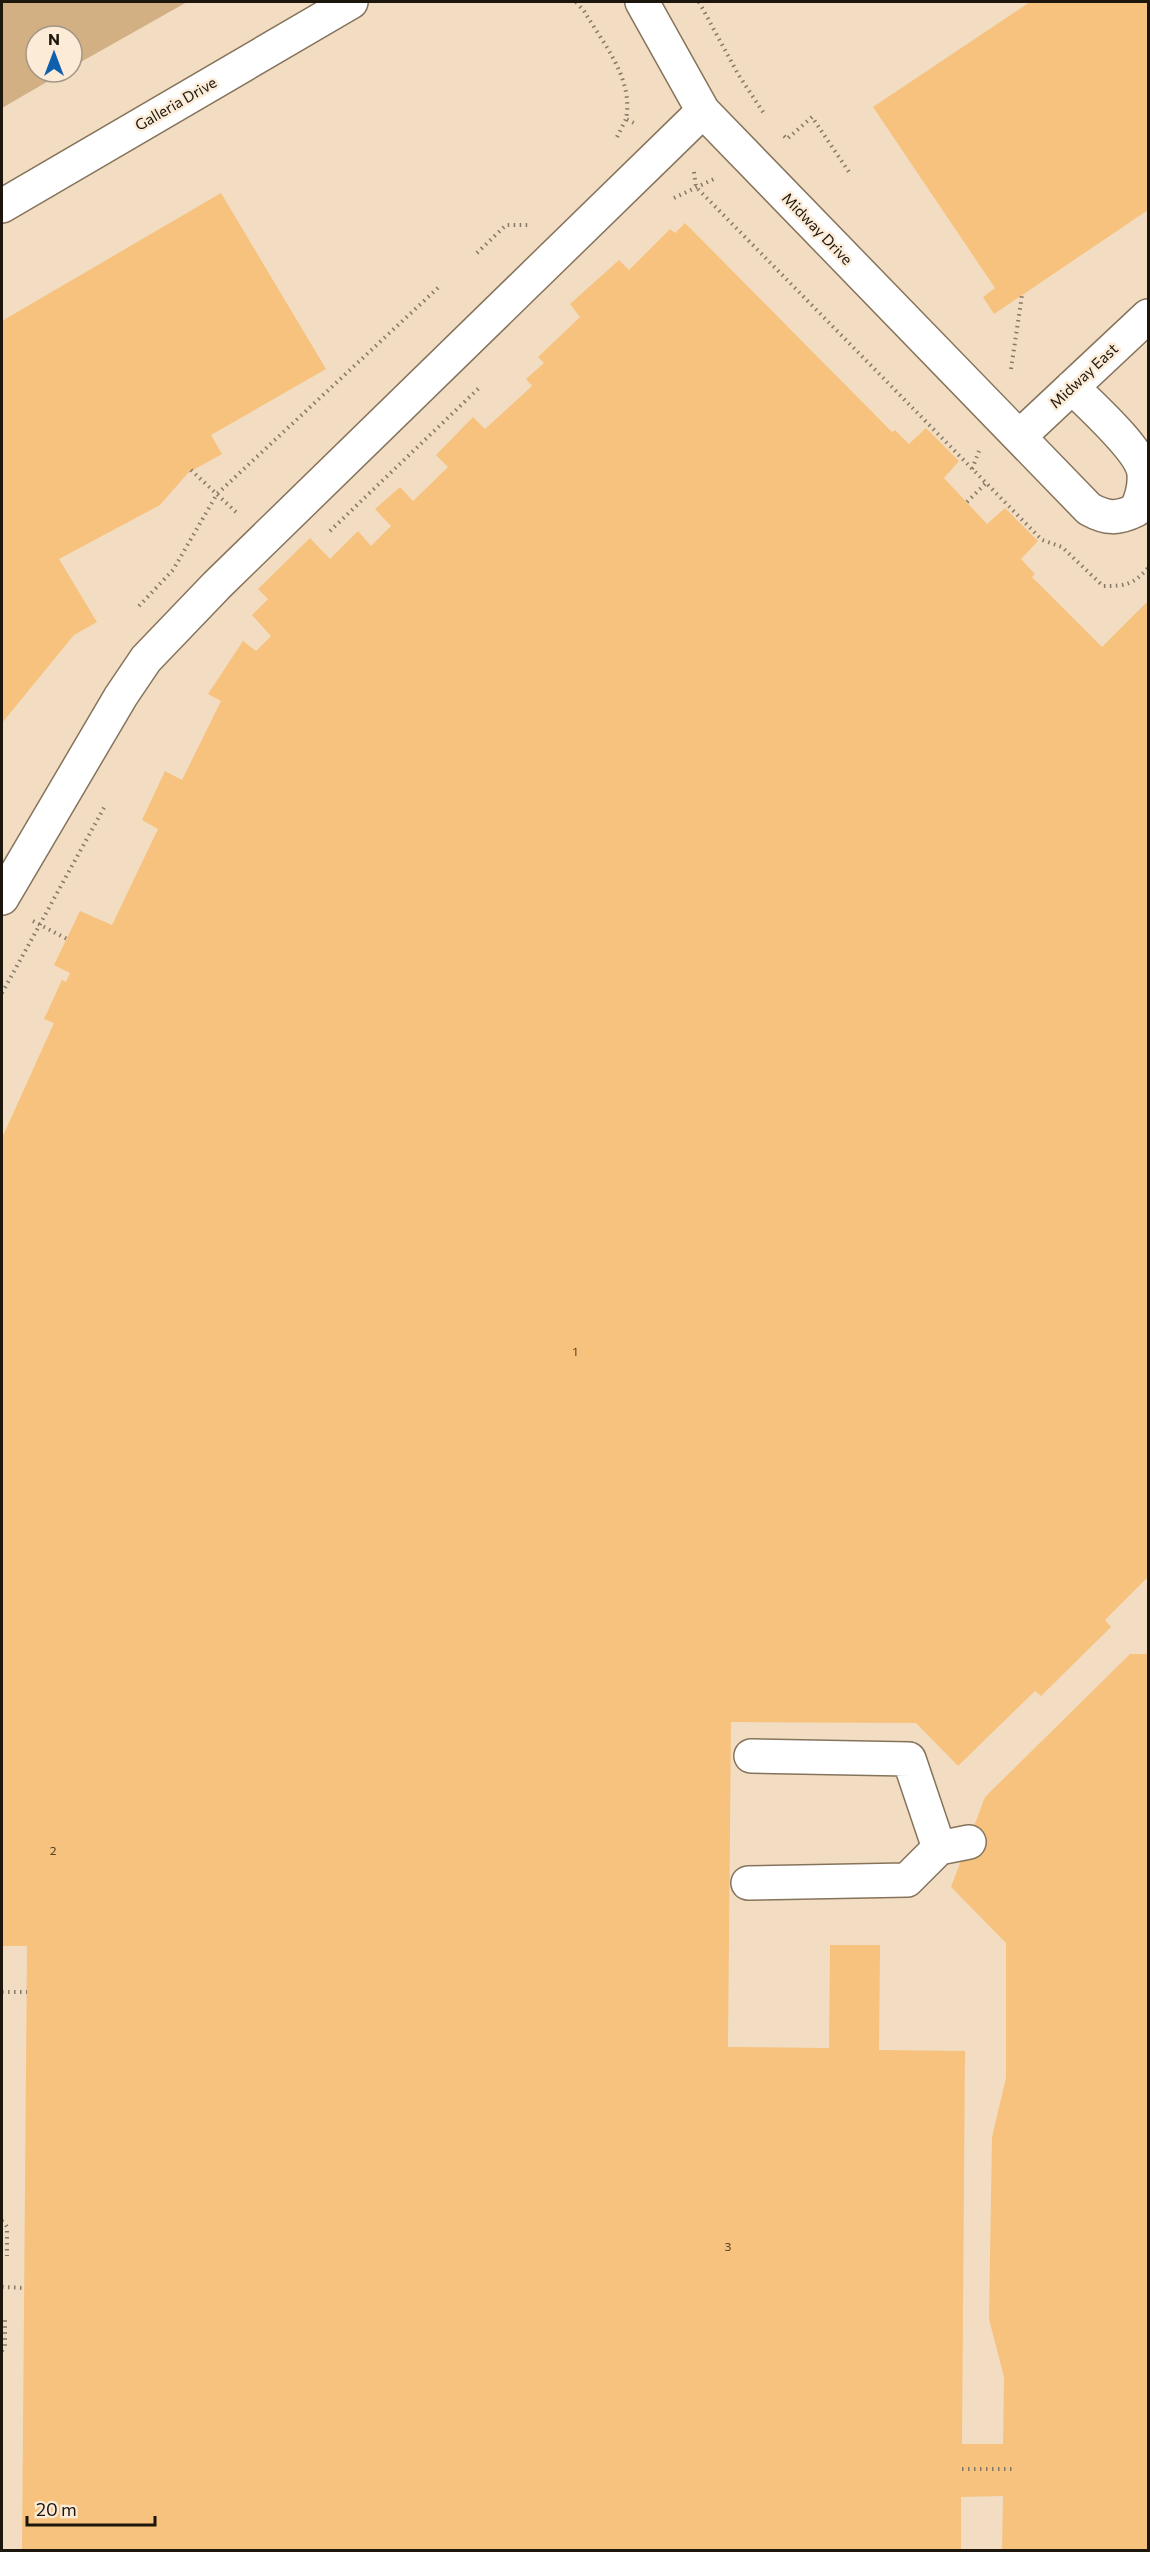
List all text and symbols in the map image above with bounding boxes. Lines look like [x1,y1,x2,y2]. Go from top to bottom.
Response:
north arrow [24,24,84,84]
text: N [48,29,60,48]
street label: Galleria Drive [132,73,220,134]
street label: Midway Drive [779,188,857,268]
street label: Midway East [1045,339,1121,411]
house number: 1 [572,1344,578,1358]
house number: 2 [50,1843,57,1857]
house number: 3 [725,2239,732,2253]
scale bar [27,2489,154,2527]
text: 20 m [36,2498,77,2520]

